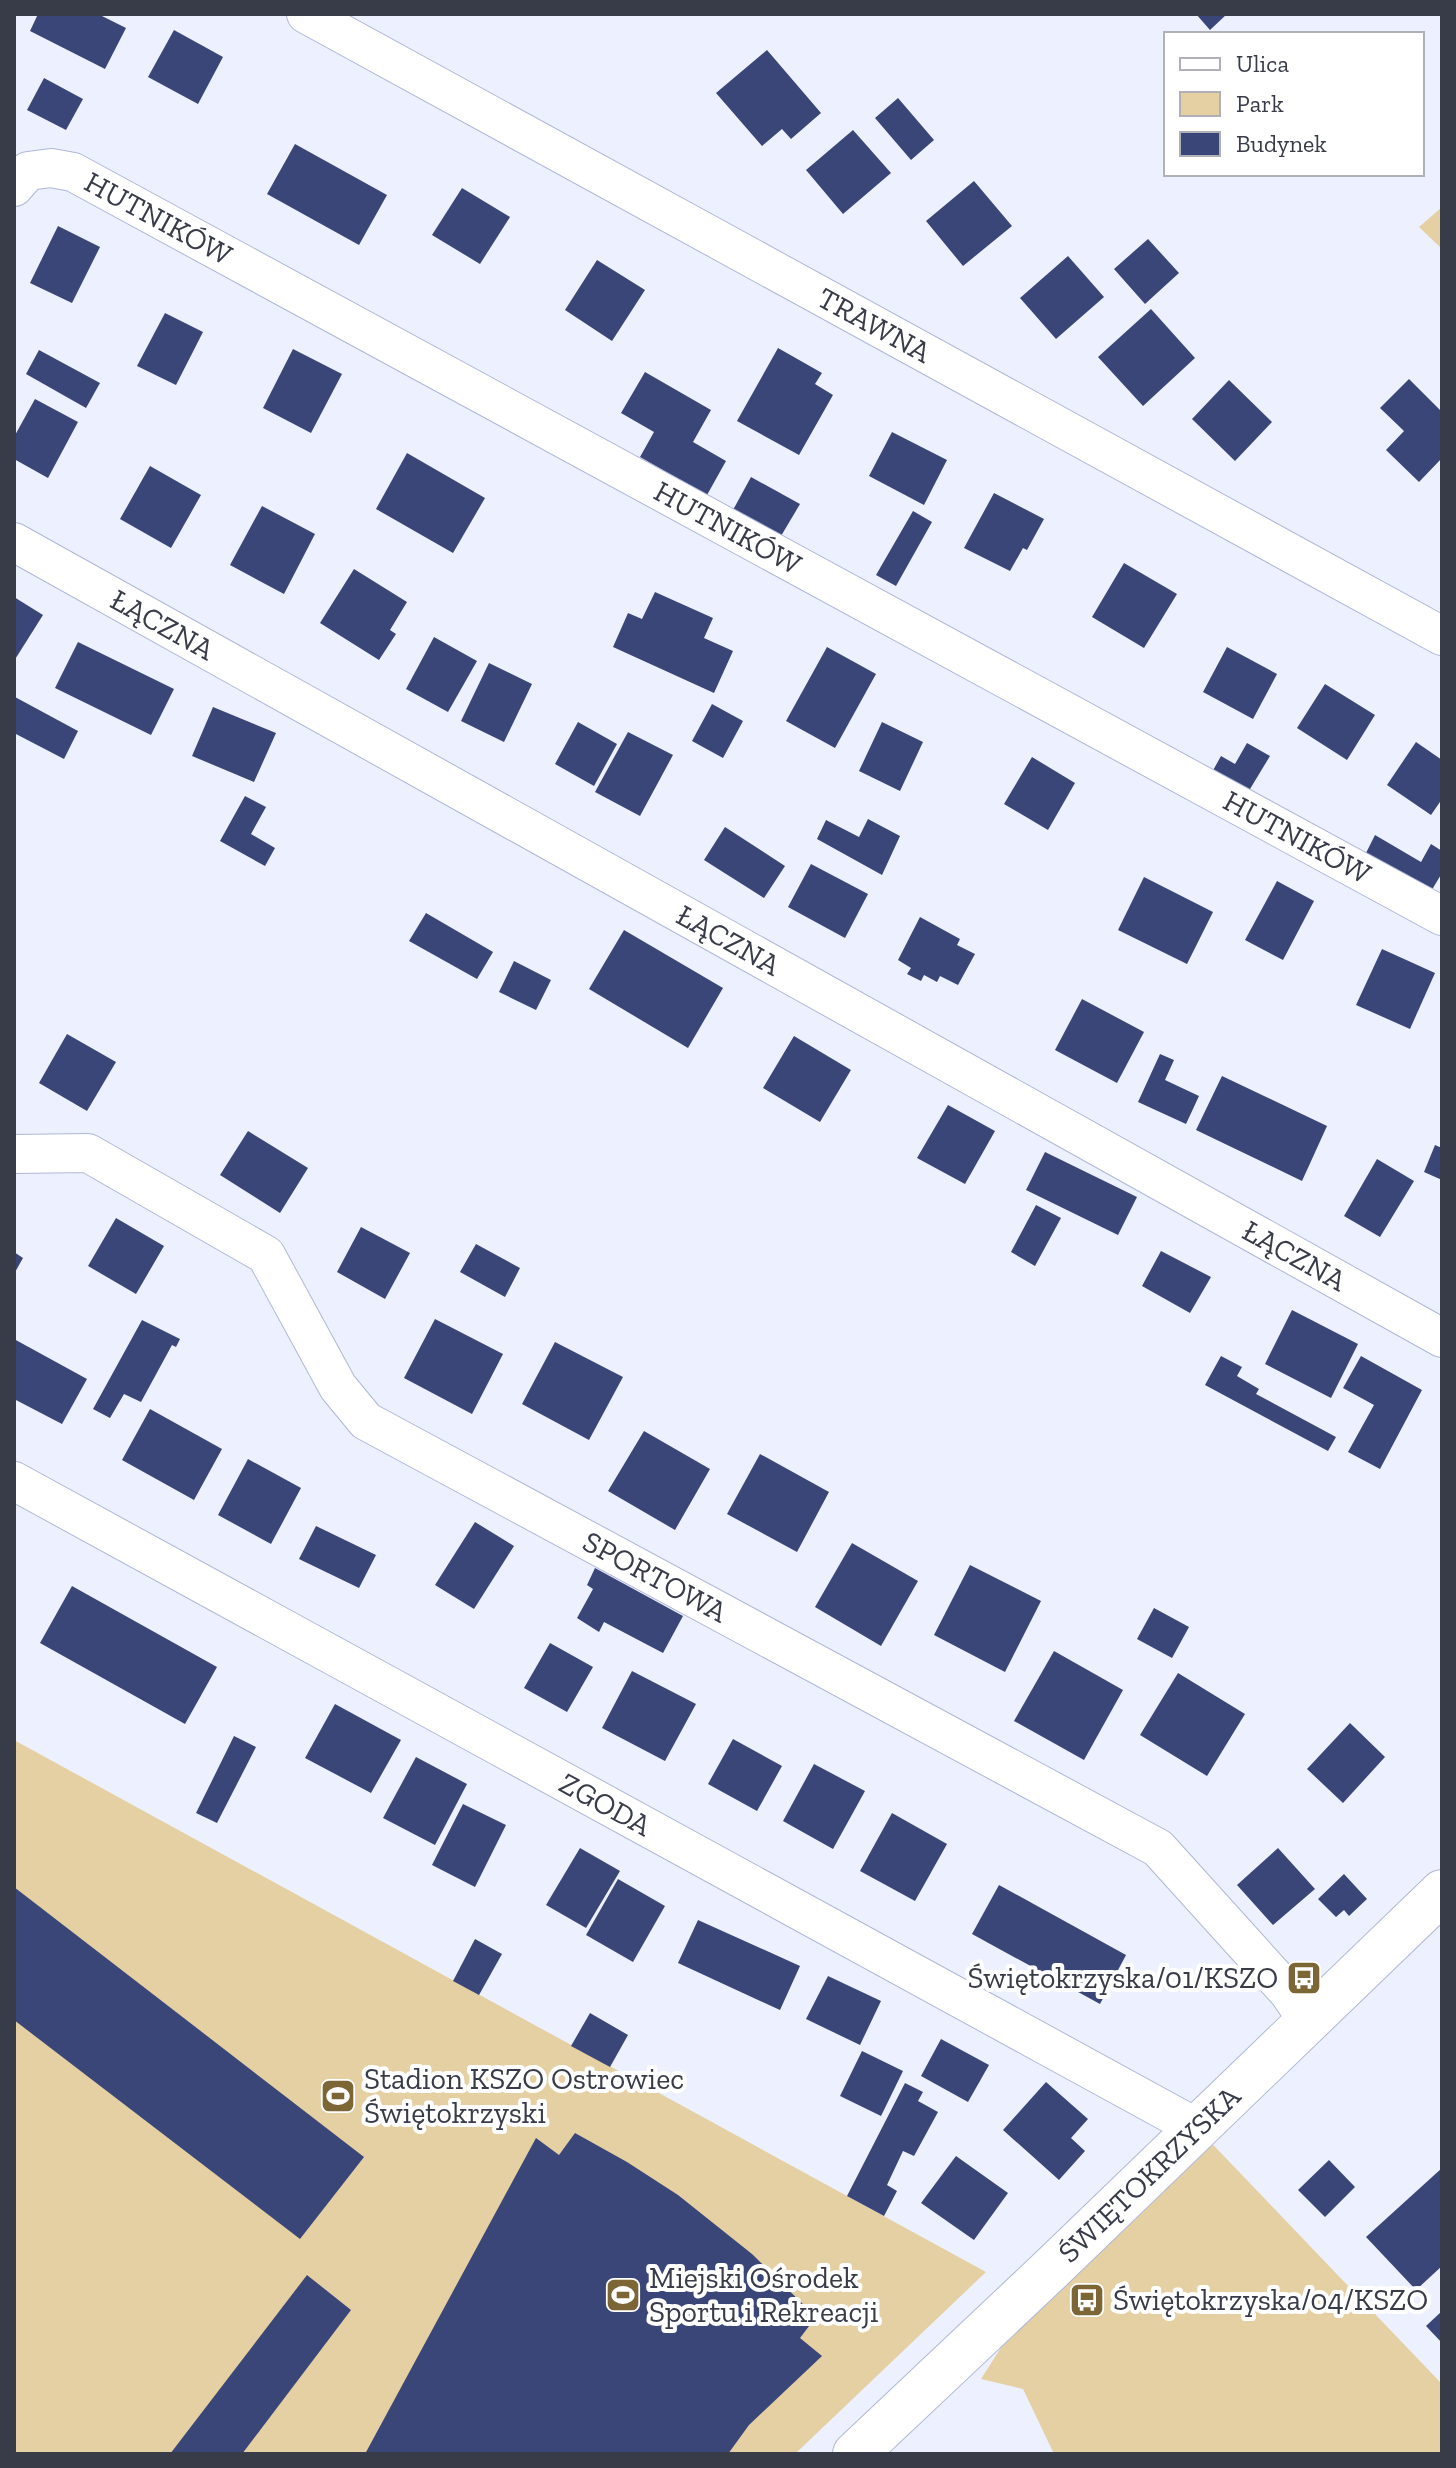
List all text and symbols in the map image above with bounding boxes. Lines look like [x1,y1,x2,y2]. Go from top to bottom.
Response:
legend [1164,32,1424,176]
text: Ulica [1236,49,1289,78]
text: Park [1236,89,1284,118]
text: Budynek [1236,129,1327,158]
street label: HUTNIKÓW [79,164,238,273]
street label: TRAWNA [811,280,938,371]
street label: HUTNIKÓW [648,473,808,582]
street label: ŁĄCZNA [104,582,221,668]
street label: HUTNIKÓW [1217,783,1377,892]
street label: ŁĄCZNA [670,897,787,984]
street label: ŁĄCZNA [1236,1213,1353,1299]
street label: SPORTOWA [577,1523,734,1631]
street label: ZGODA [553,1765,658,1844]
bus stop icon: Świętokrzyska/01/KSZO [1285,1959,1323,1997]
place label: Świętokrzyska/01/KSZO [967,1960,1278,1996]
place label: Stadion KSZO Ostrowiec Świętokrzyski [364,2061,684,2131]
sports icon: Stadion KSZO Ostrowiec Świętokrzyski [319,2077,357,2115]
street label: ŚWIĘTOKRZYSKA [1051,2078,1248,2270]
place label: Miejski Ośrodek Sportu i Rekreacji [649,2260,878,2330]
sports icon: Miejski Ośrodek Sportu i Rekreacji [604,2276,642,2314]
bus stop icon: Świętokrzyska/04/KSZO [1068,2281,1106,2319]
place label: Świętokrzyska/04/KSZO [1113,2282,1428,2318]

